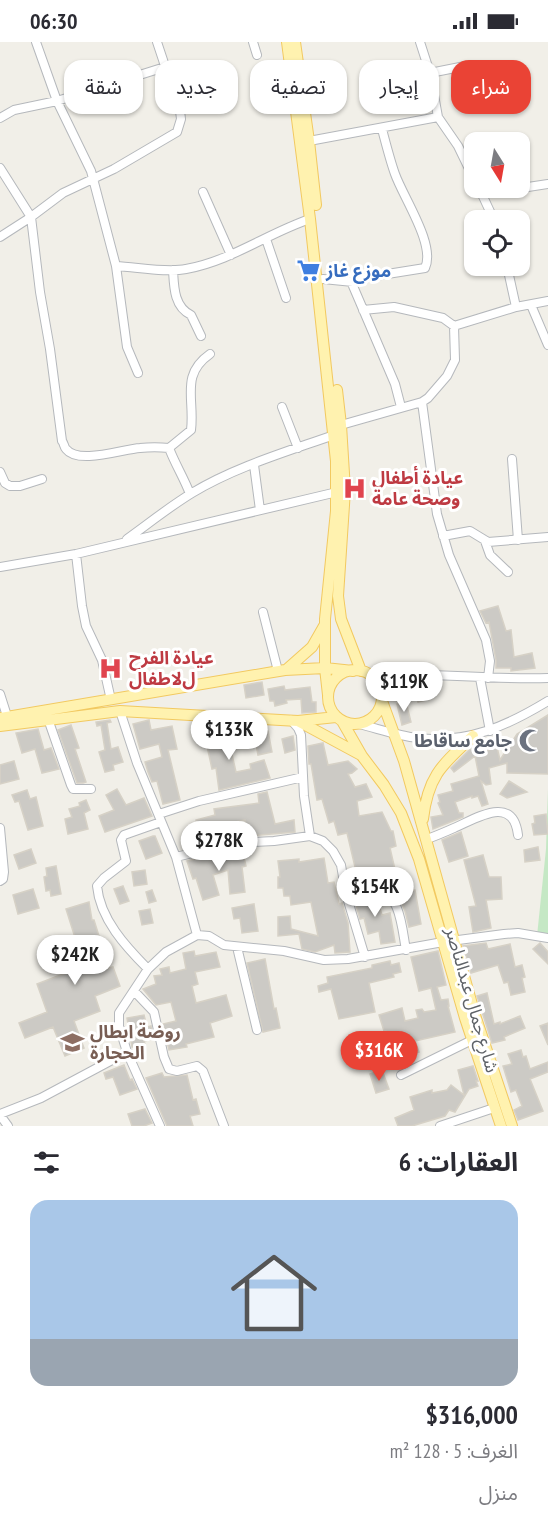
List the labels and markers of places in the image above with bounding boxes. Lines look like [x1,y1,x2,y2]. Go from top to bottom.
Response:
supermarket icon: موزع غاز [295,258,321,284]
place label: موزع غاز [325,259,391,284]
place label: عيادة أطفال وصحة عامة [372,465,463,510]
hospital icon: عيادة أطفال وصحة عامة [341,475,367,501]
place label: عيادة الفرح لﻻطفال [129,646,214,690]
hospital icon: عيادة الفرح لﻻطفال [98,655,124,681]
pin: $119K [362,662,446,713]
pin: $133K [187,710,271,761]
mosque icon: جامع ساقاطا [517,728,543,754]
place label: جامع ساقاطا [414,729,512,754]
pin: $278K [177,821,261,872]
pin: $154K [333,867,417,918]
pin: $242K [33,935,117,986]
place label: روضة ابطال الحجارة [90,1020,181,1064]
school or university icon: روضة ابطال الحجارة [59,1029,85,1055]
pin: $316K [337,1031,421,1082]

